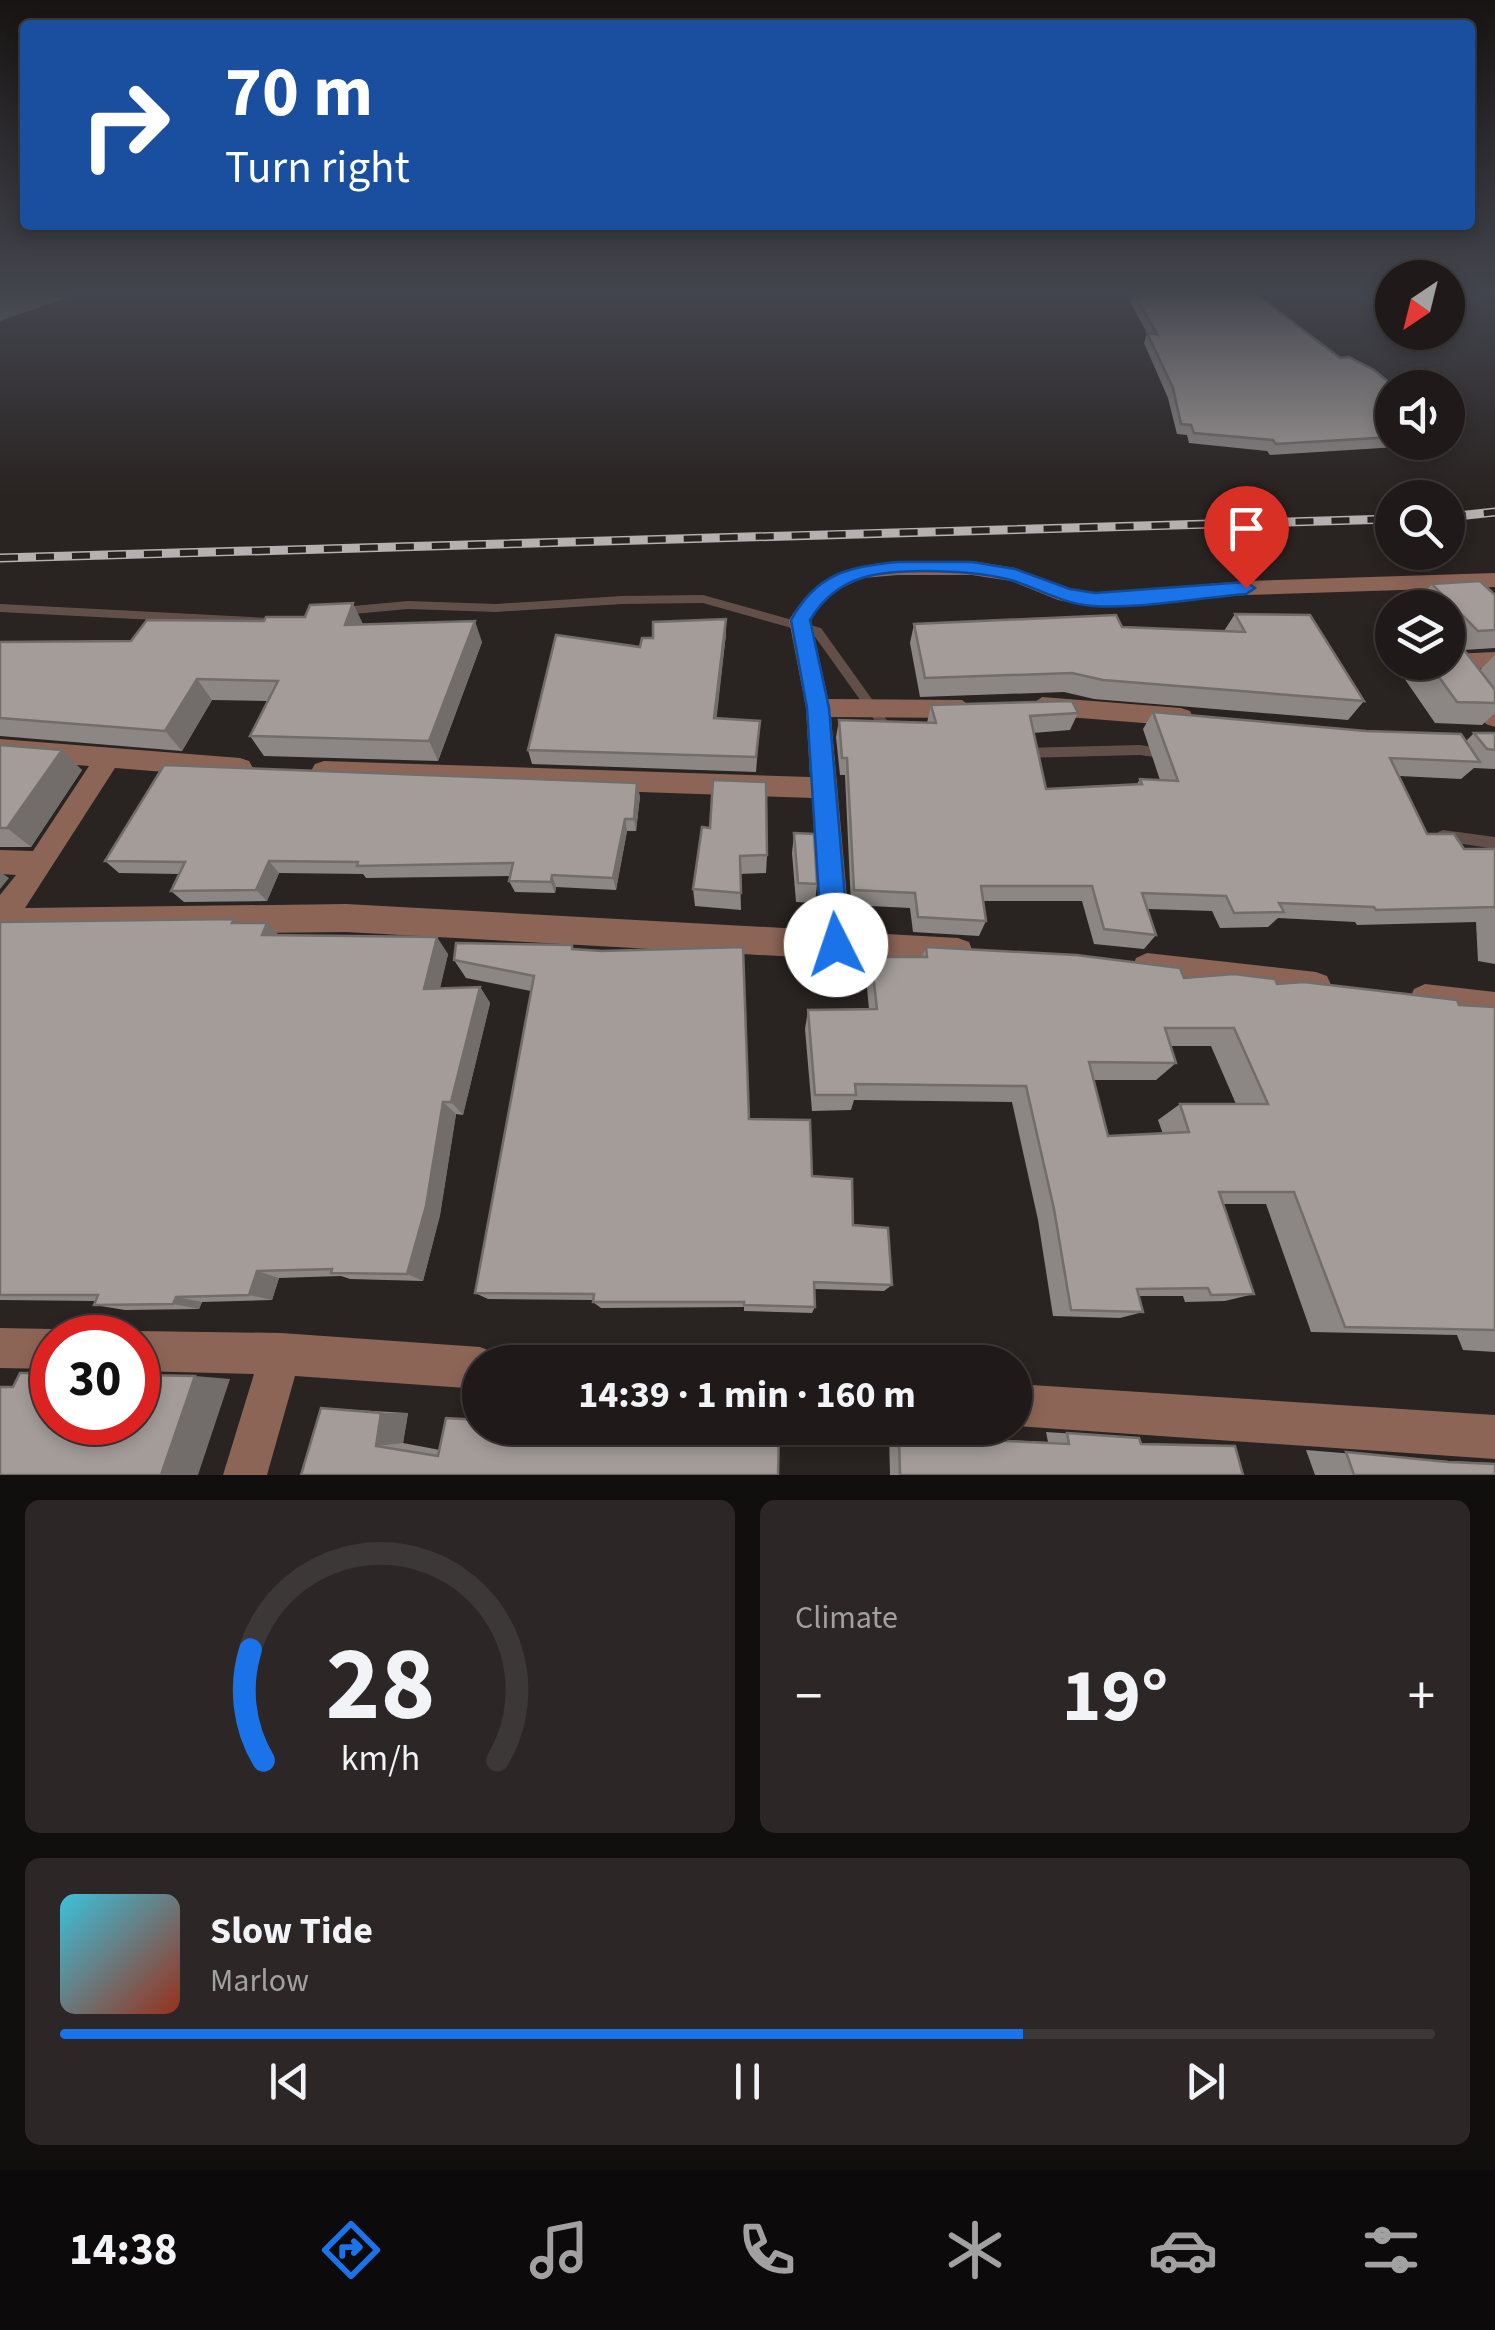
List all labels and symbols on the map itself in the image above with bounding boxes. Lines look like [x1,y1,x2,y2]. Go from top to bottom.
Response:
north arrow [1375,260,1465,350]
pin [1204,486,1289,589]
position arrow [784,893,888,997]
speed limit sign: 30 [30,1315,160,1445]

